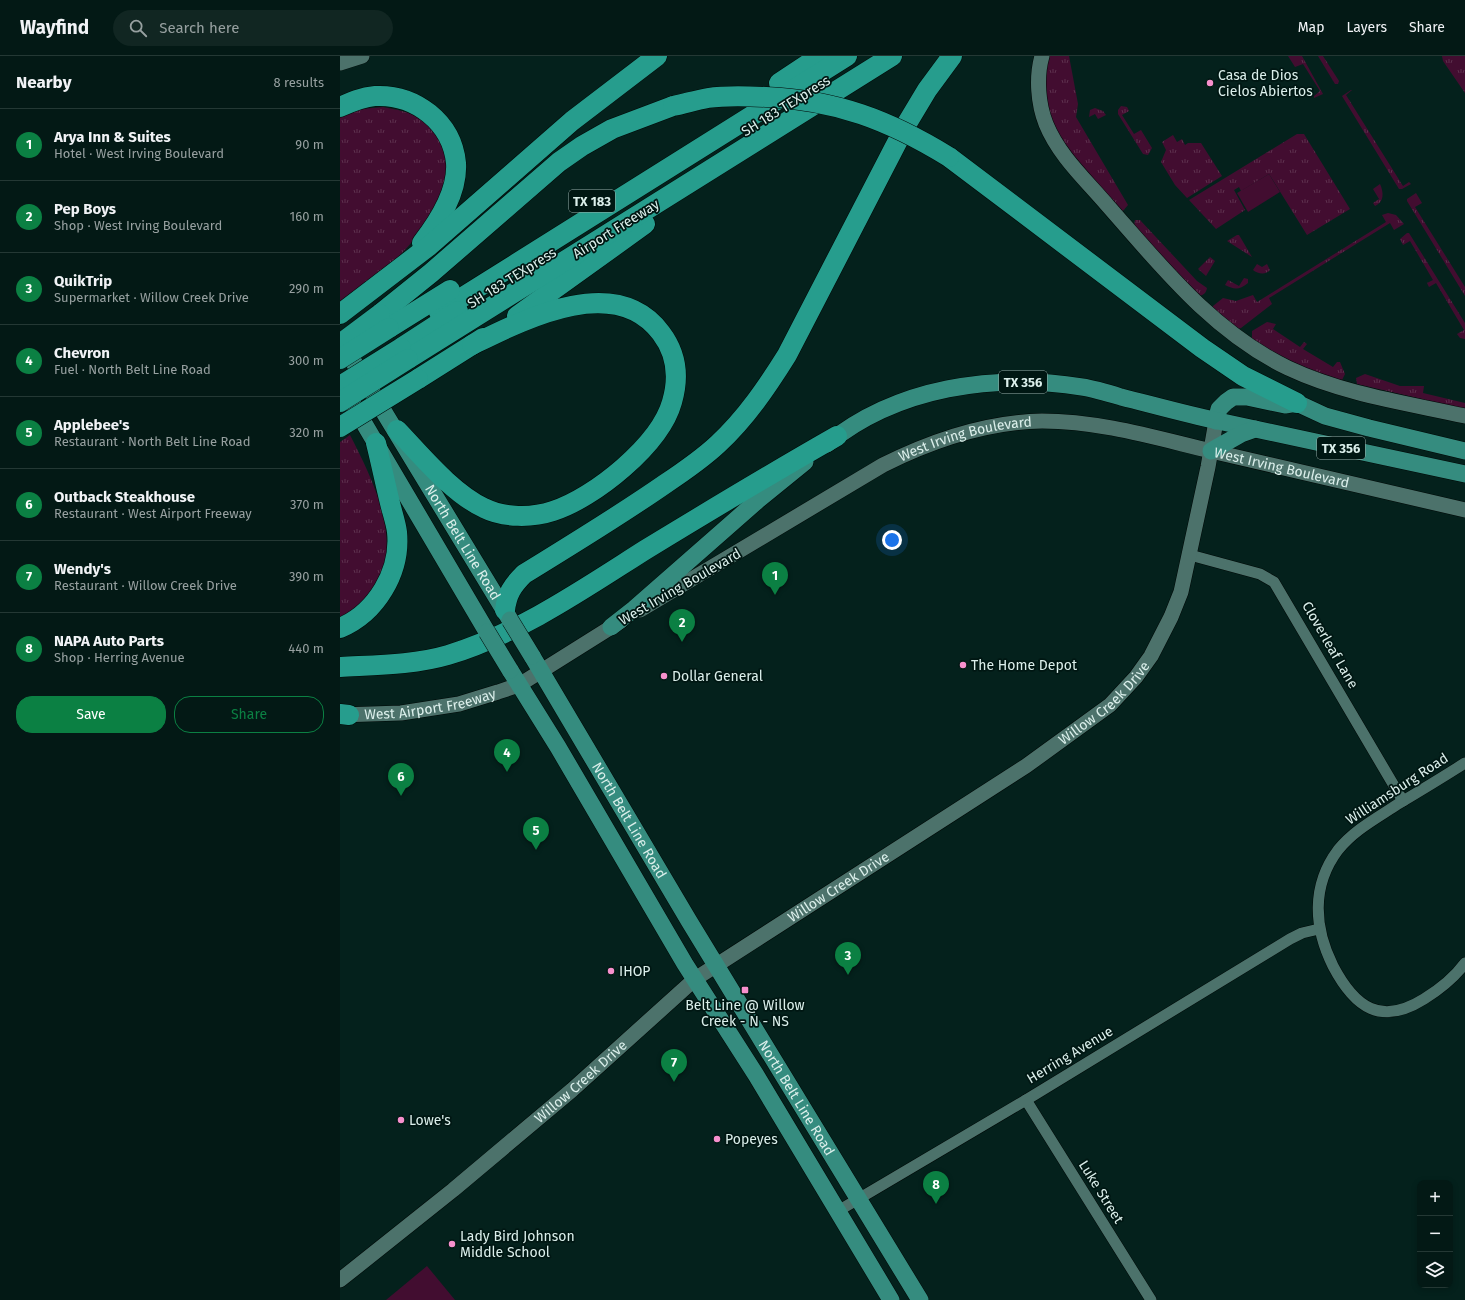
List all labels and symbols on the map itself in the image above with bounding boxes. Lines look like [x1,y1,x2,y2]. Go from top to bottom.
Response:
place label: Casa de Dios Cielos Abiertos [1218,67,1313,100]
street label: SH 183 TEXpress [738,72,834,140]
marker: Casa de Dios Cielos Abiertos [1205,78,1215,88]
road number: TX 183 [569,190,615,212]
street label: Airport Freeway [570,196,663,262]
street label: SH 183 TEXpress [464,244,560,312]
road number: TX 356 [999,371,1047,393]
street label: West Irving Boulevard [896,413,1032,465]
road number: TX 356 [1317,437,1365,459]
street label: West Irving Boulevard [1212,444,1351,491]
street label: North Belt Line Road [421,481,504,603]
your location [882,530,902,550]
street label: West Irving Boulevard [616,545,744,629]
pin: 1 [762,562,788,595]
street label: Cloverleaf Lane [1298,599,1362,691]
pin: 2 [669,609,695,642]
place label: The Home Depot [971,657,1078,674]
street label: Willow Creek Drive [1055,658,1153,748]
marker: The Home Depot [958,660,968,670]
place label: Dollar General [672,668,763,685]
marker: Dollar General [659,671,669,681]
street label: West Airport Freeway [364,685,498,723]
pin: 4 [494,739,520,772]
street label: Williamsburg Road [1343,750,1451,828]
street label: North Belt Line Road [588,759,670,881]
pin: 6 [388,763,414,796]
pin: 5 [523,817,549,850]
street label: Willow Creek Drive [784,848,892,926]
pin: 3 [835,942,861,975]
place label: IHOP [619,963,650,980]
marker: IHOP [606,966,616,976]
marker: Belt Line @ Willow Creek - N - NS [740,985,750,995]
place label: Belt Line @ Willow Creek - N - NS [685,997,805,1030]
street label: Herring Avenue [1024,1023,1116,1087]
street label: Willow Creek Drive [531,1036,630,1126]
street label: North Belt Line Road [755,1037,838,1159]
pin: 7 [661,1049,687,1082]
place label: Lowe's [409,1112,451,1129]
marker: Lowe's [396,1115,406,1125]
place label: Popeyes [725,1131,778,1148]
marker: Popeyes [712,1134,722,1144]
street label: Luke Street [1075,1157,1128,1228]
pin: 8 [923,1171,949,1204]
place label: Lady Bird Johnson Middle School [460,1228,575,1261]
marker: Lady Bird Johnson Middle School [447,1239,457,1249]

